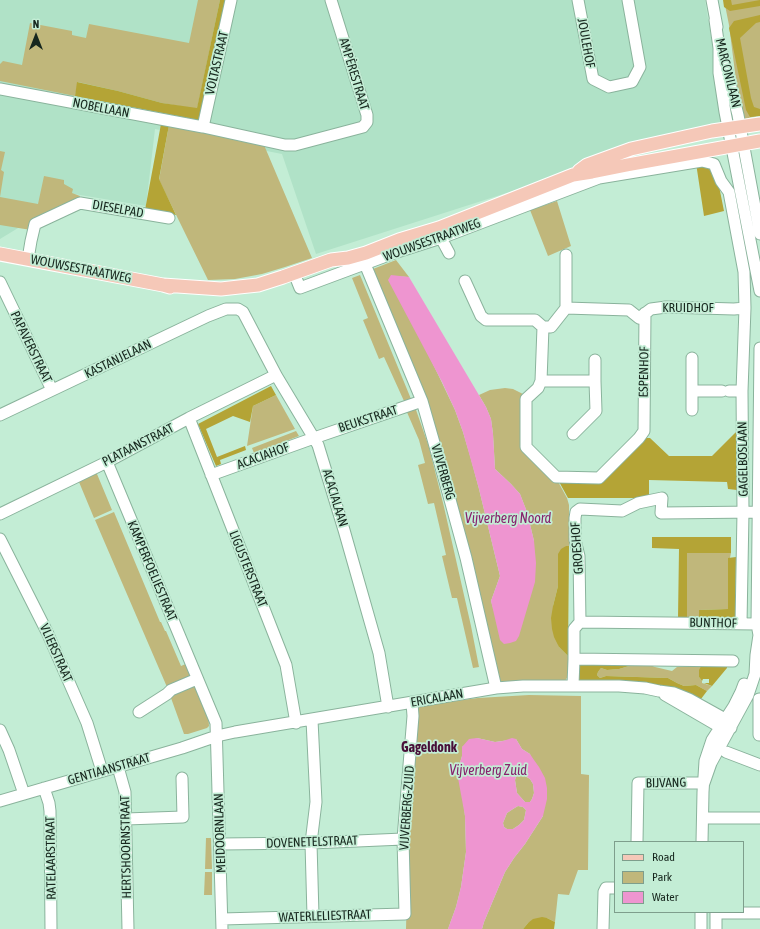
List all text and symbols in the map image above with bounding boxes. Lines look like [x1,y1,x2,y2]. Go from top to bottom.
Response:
north arrow [16,16,56,56]
street label: JOULEHOF [574,17,598,69]
text: N [33,18,39,30]
street label: VOLTASTRAAT [202,30,232,96]
street label: AMPÈRESTRAAT [336,36,372,112]
street label: MARCONILAAN [712,37,744,109]
street label: NOBELLAAN [71,95,131,121]
street label: DIESELPAD [91,197,145,221]
street label: WOUWSESTRAATWEG [381,215,483,265]
street label: WOUWSESTRAATWEG [29,252,133,286]
street label: KRUIDHOF [662,300,714,316]
street label: PAPAVERSTRAAT [7,308,55,386]
street label: KASTANJELAAN [82,336,154,382]
street label: ESPENHOF [636,346,652,398]
street label: BEUKSTRAAT [336,402,400,436]
street label: PLATAANSTRAAT [100,420,176,470]
street label: GAGELBOSLAAN [735,421,751,497]
street label: ACACIAHOF [235,439,291,473]
street label: VIJVERBERG [428,442,458,502]
street label: ACACIALAAN [319,467,351,529]
water label: Vijverberg Noord [465,511,551,527]
street label: KAMPERFOELIESTRAAT [124,518,180,624]
street label: GROESHOF [567,521,587,575]
street label: LIGUSTERSTRAAT [225,528,271,610]
street label: BUNTHOF [689,615,737,631]
street label: VLIERSTRAAT [36,621,76,685]
street label: ERICALAAN [410,686,464,710]
district label: Gageldonk [401,740,457,756]
street label: GENTIAANSTRAAT [66,750,152,788]
water label: Vijverberg Zuid [449,763,527,779]
street label: VIJVERBERG-ZUID [396,765,418,851]
street label: BIJVANG [646,775,686,791]
street label: MEIDOORNLAAN [211,793,229,873]
street label: HERTSHOORNSTRAAT [117,795,135,899]
street label: RATELAARSTRAAT [42,816,60,900]
street label: DOVENETELSTRAAT [266,833,358,851]
legend [614,841,744,913]
text: Road [652,850,675,864]
text: Park [652,870,672,884]
text: Water [652,890,678,904]
street label: WATERLELIESTRAAT [278,907,372,925]

